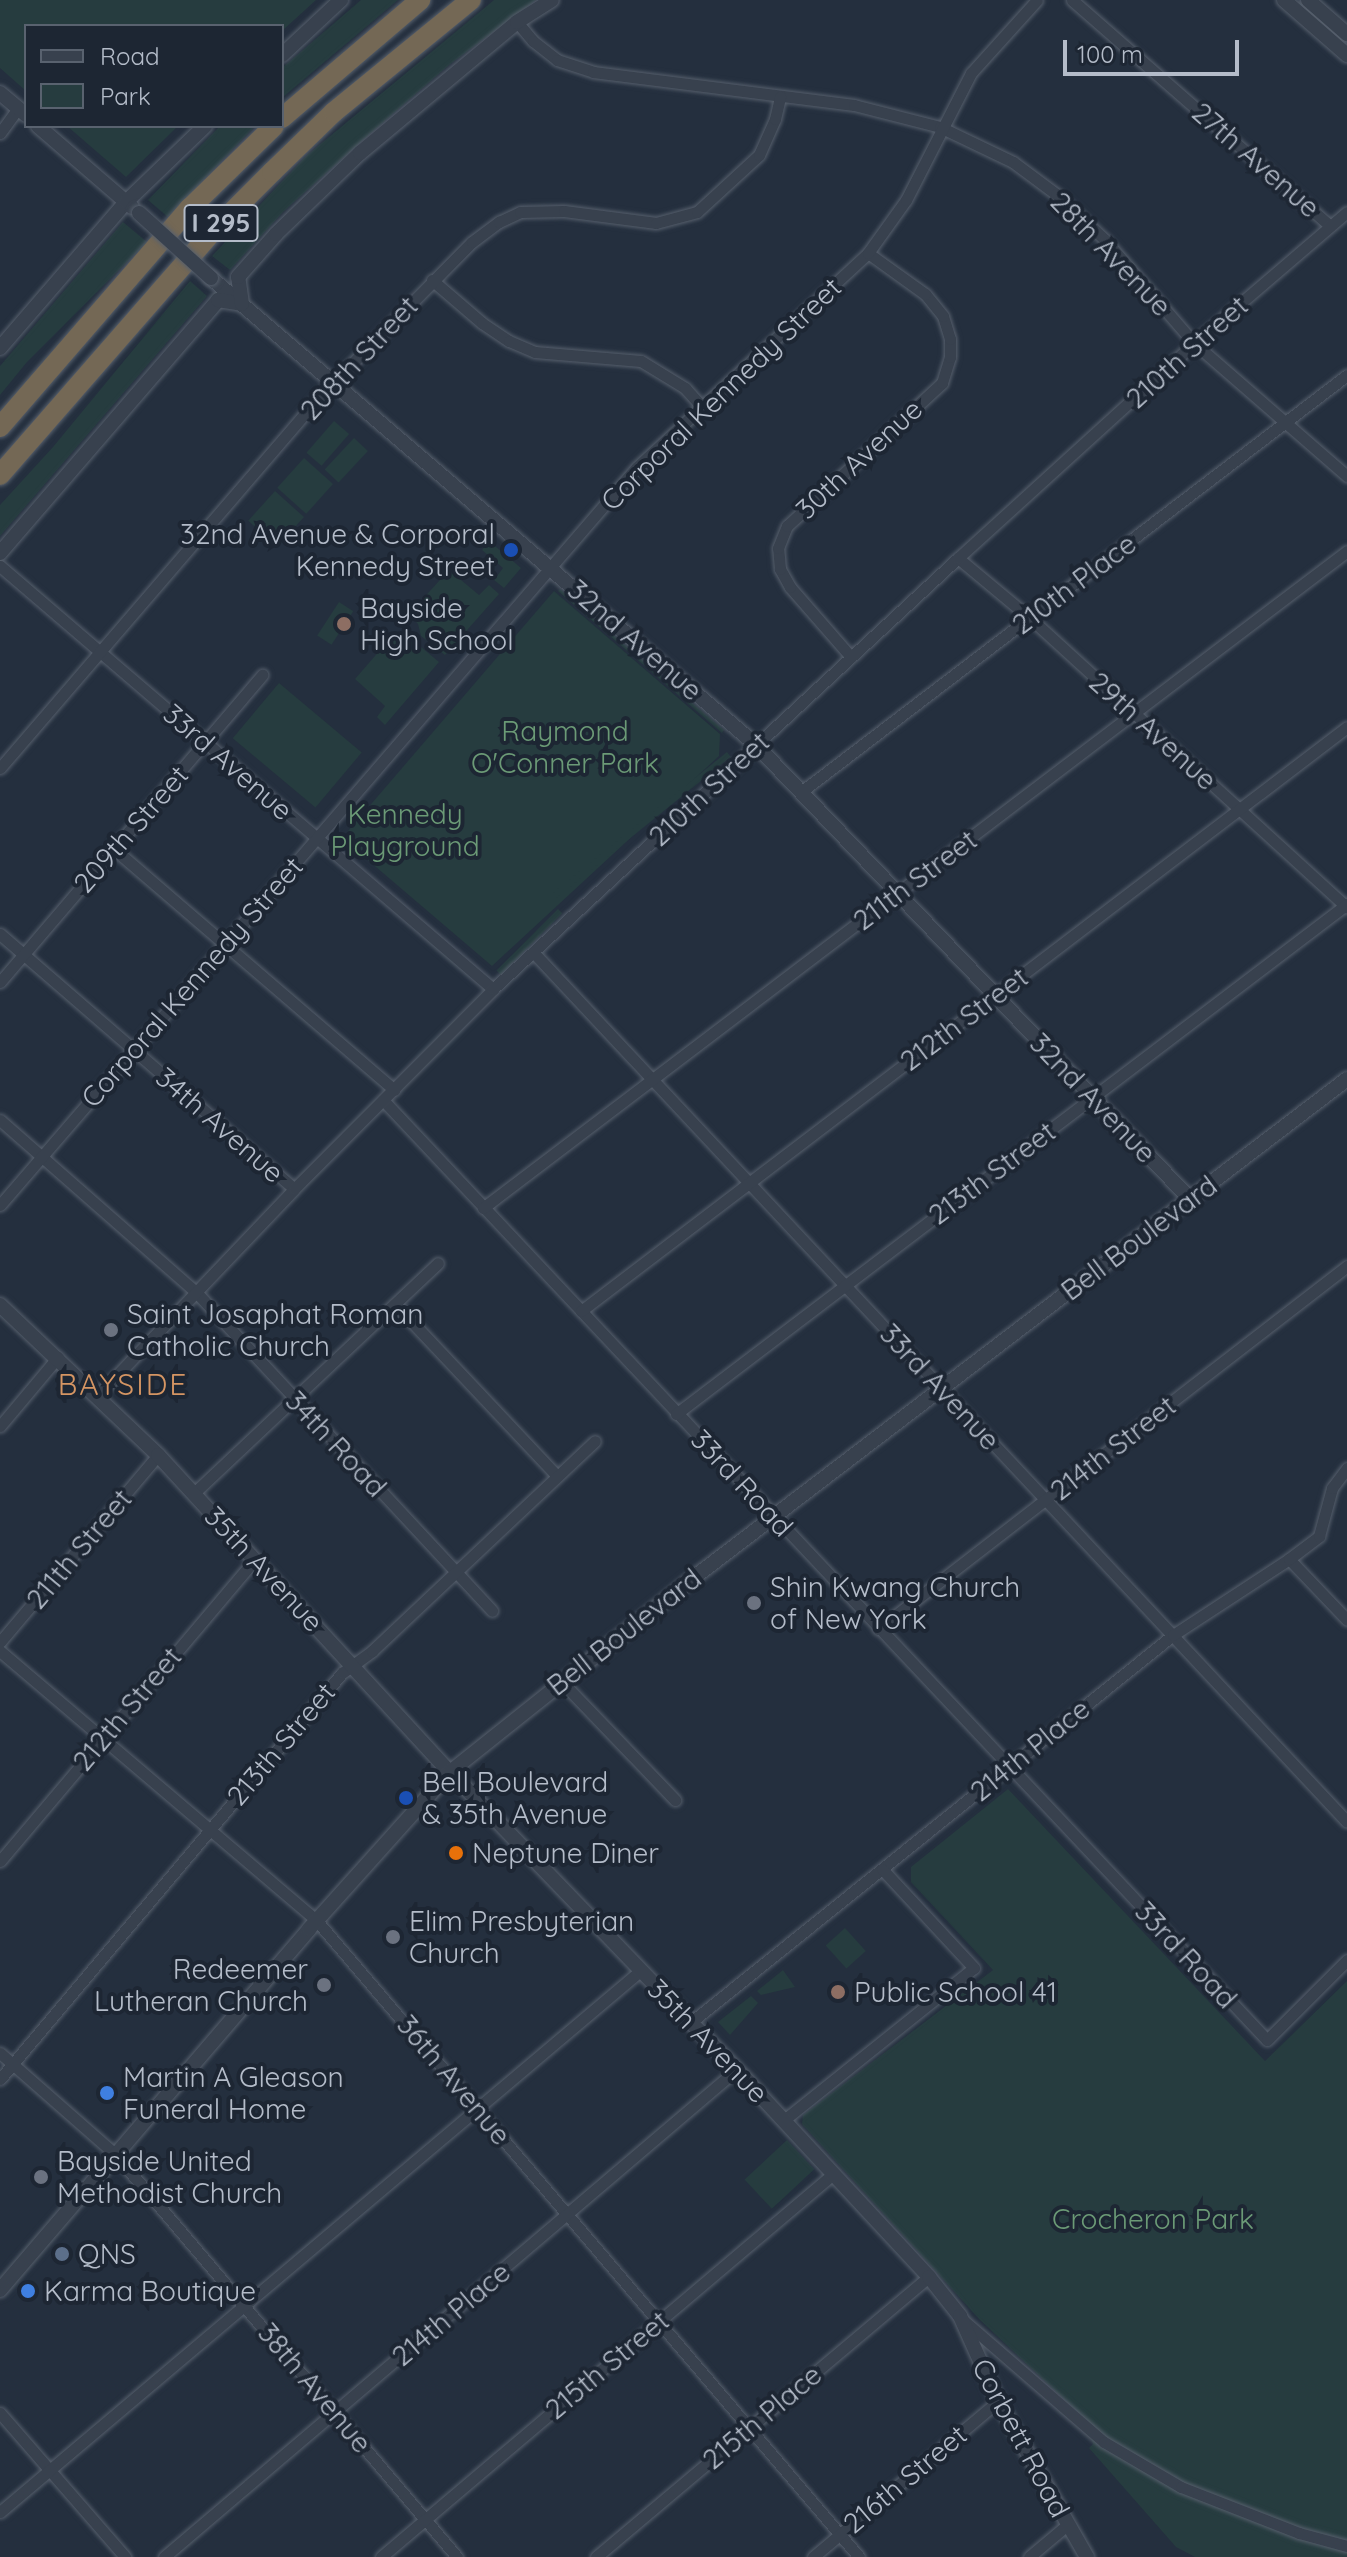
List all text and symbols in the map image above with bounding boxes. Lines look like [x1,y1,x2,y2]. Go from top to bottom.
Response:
legend [24,24,284,128]
scale bar [1067,24,1243,74]
text: 100 m [1077,39,1143,69]
text: Road [100,41,160,71]
text: Park [100,81,151,111]
street label: 27th Avenue [1185,95,1327,225]
street label: 28th Avenue [1044,185,1178,323]
road number: I 295 [183,201,259,245]
street label: Corporal Kennedy Street [594,271,848,517]
street label: 208th Street [293,289,425,427]
street label: 210th Street [1119,289,1255,415]
street label: 30th Avenue [789,392,929,526]
place label: 32nd Avenue & Corporal Kennedy Street [180,517,495,583]
street label: 210th Place [1006,527,1142,641]
marker: 32nd Avenue & Corporal Kennedy Street [502,541,520,559]
street label: 32nd Avenue [561,573,709,707]
place label: Bayside High School [360,591,514,657]
marker: Bayside High School [335,615,353,633]
street label: 29th Avenue [1082,665,1224,797]
street label: 33rd Avenue [157,697,299,827]
park label: Raymond O'Conner Park [471,714,659,780]
street label: 210th Street [642,725,776,853]
street label: 209th Street [67,759,195,899]
park label: Kennedy Playground [330,797,480,863]
street label: 211th Street [847,823,983,937]
street label: Corporal Kennedy Street [74,850,310,1114]
street label: 212th Street [894,960,1034,1078]
street label: 32nd Avenue [1023,1026,1163,1170]
street label: 34th Avenue [149,1060,291,1190]
street label: 213th Street [922,1114,1062,1232]
street label: Bell Boulevard [1055,1169,1223,1307]
place label: Saint Josaphat Roman Catholic Church [127,1297,423,1363]
street label: 33rd Avenue [873,1317,1007,1457]
marker: Saint Josaphat Roman Catholic Church [102,1321,120,1339]
district label: BAYSIDE [58,1366,188,1402]
street label: 34th Road [279,1384,393,1504]
street label: 214th Street [1044,1389,1182,1507]
street label: 33rd Road [684,1423,800,1543]
street label: 211th Street [19,1482,139,1616]
street label: 35th Avenue [198,1499,330,1639]
street label: Bell Boulevard [540,1561,708,1703]
place label: Shin Kwang Church of New York [770,1570,1020,1636]
marker: Shin Kwang Church of New York [745,1594,763,1612]
street label: 212th Street [66,1640,188,1778]
street label: 213th Street [220,1676,342,1812]
street label: 214th Place [964,1692,1096,1808]
place label: Bell Boulevard & 35th Avenue [422,1765,608,1831]
marker: Bell Boulevard & 35th Avenue [397,1789,415,1807]
place label: Neptune Diner [472,1836,659,1870]
marker: Neptune Diner [447,1844,465,1862]
street label: 33rd Road [1128,1895,1244,2015]
place label: Elim Presbyterian Church [409,1904,634,1970]
marker: Elim Presbyterian Church [384,1928,402,1946]
place label: Redeemer Lutheran Church [94,1952,308,2018]
street label: 35th Avenue [641,1972,775,2110]
place label: Public School 41 [854,1975,1057,2009]
marker: Redeemer Lutheran Church [315,1976,333,1994]
marker: Public School 41 [829,1983,847,2001]
street label: 36th Avenue [390,2008,518,2152]
place label: Martin A Gleason Funeral Home [123,2060,344,2126]
marker: Martin A Gleason Funeral Home [98,2084,116,2102]
place label: Bayside United Methodist Church [57,2144,282,2210]
marker: Bayside United Methodist Church [32,2168,50,2186]
park label: Crocheron Park [1052,2202,1254,2236]
place label: QNS [78,2237,136,2271]
marker: QNS [53,2245,71,2263]
street label: 214th Place [385,2255,517,2373]
place label: Karma Boutique [44,2274,256,2308]
marker: Karma Boutique [19,2282,37,2300]
street label: 215th Street [538,2304,676,2426]
street label: 38th Avenue [251,2316,379,2460]
street label: Corbett Road [965,2353,1077,2523]
street label: 215th Place [696,2358,828,2476]
street label: 216th Street [837,2418,973,2540]

